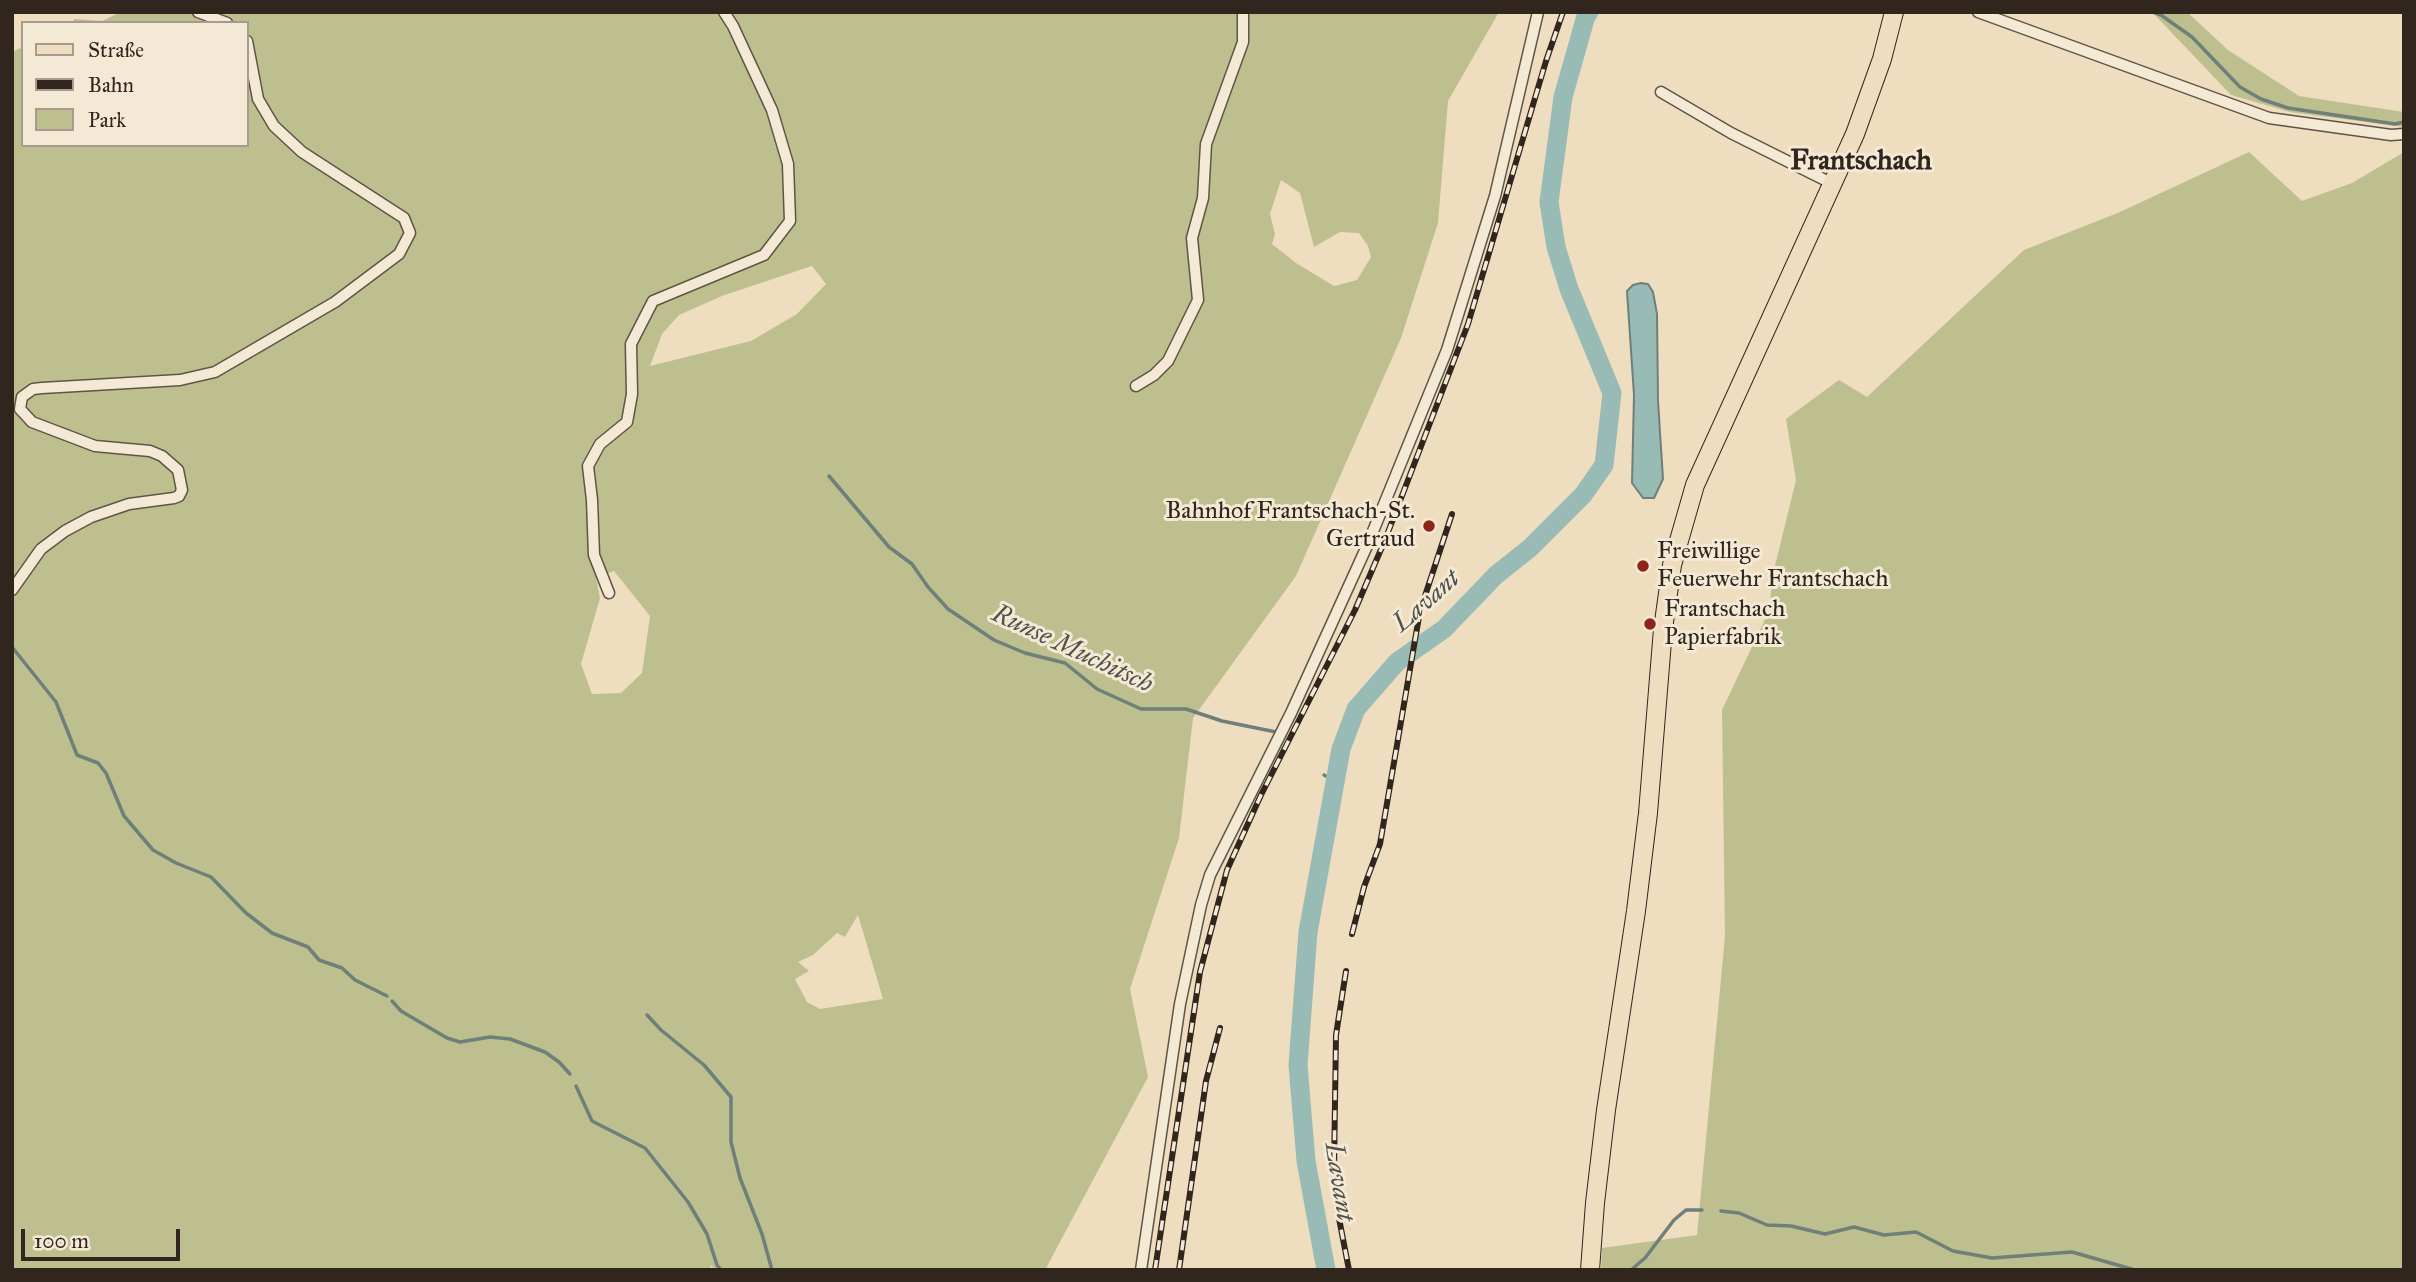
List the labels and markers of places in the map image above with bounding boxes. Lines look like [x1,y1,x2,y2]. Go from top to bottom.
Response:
place label: Bahnhof Frantschach-St. Gertraud [1165,498,1415,554]
marker: Bahnhof Frantschach-St. Gertraud [1421,518,1437,534]
place label: Freiwillige Feuerwehr Frantschach [1657,538,1888,594]
marker: Freiwillige Feuerwehr Frantschach [1635,558,1651,574]
place label: Frantschach Papierfabrik [1664,596,1785,652]
marker: Frantschach Papierfabrik [1642,616,1658,632]

